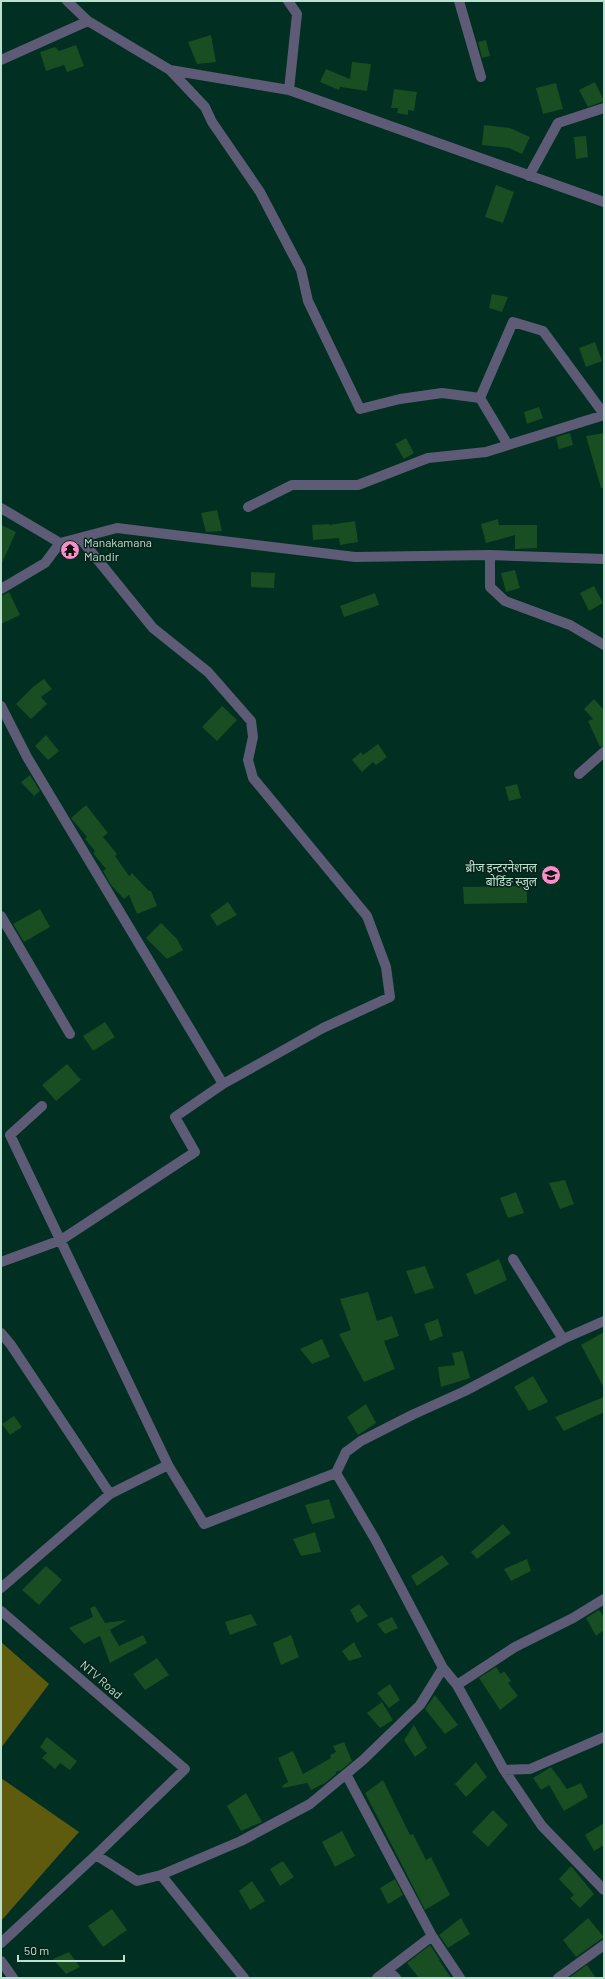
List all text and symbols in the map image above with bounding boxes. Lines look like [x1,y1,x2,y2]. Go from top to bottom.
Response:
place label: Manakamana Mandir [84,535,152,563]
temple icon: Manakamana Mandir [59,539,81,561]
place label: ब्रीज इन्टरनेशनल बोर्डिङ स्जुल [466,860,538,890]
school or university icon: ब्रीज इन्टरनेशनल बोर्डिङ स्जुल [540,864,562,886]
street label: NTV Road [78,1657,125,1701]
scale bar [18,1937,124,1963]
text: 50 m [24,1943,49,1957]

